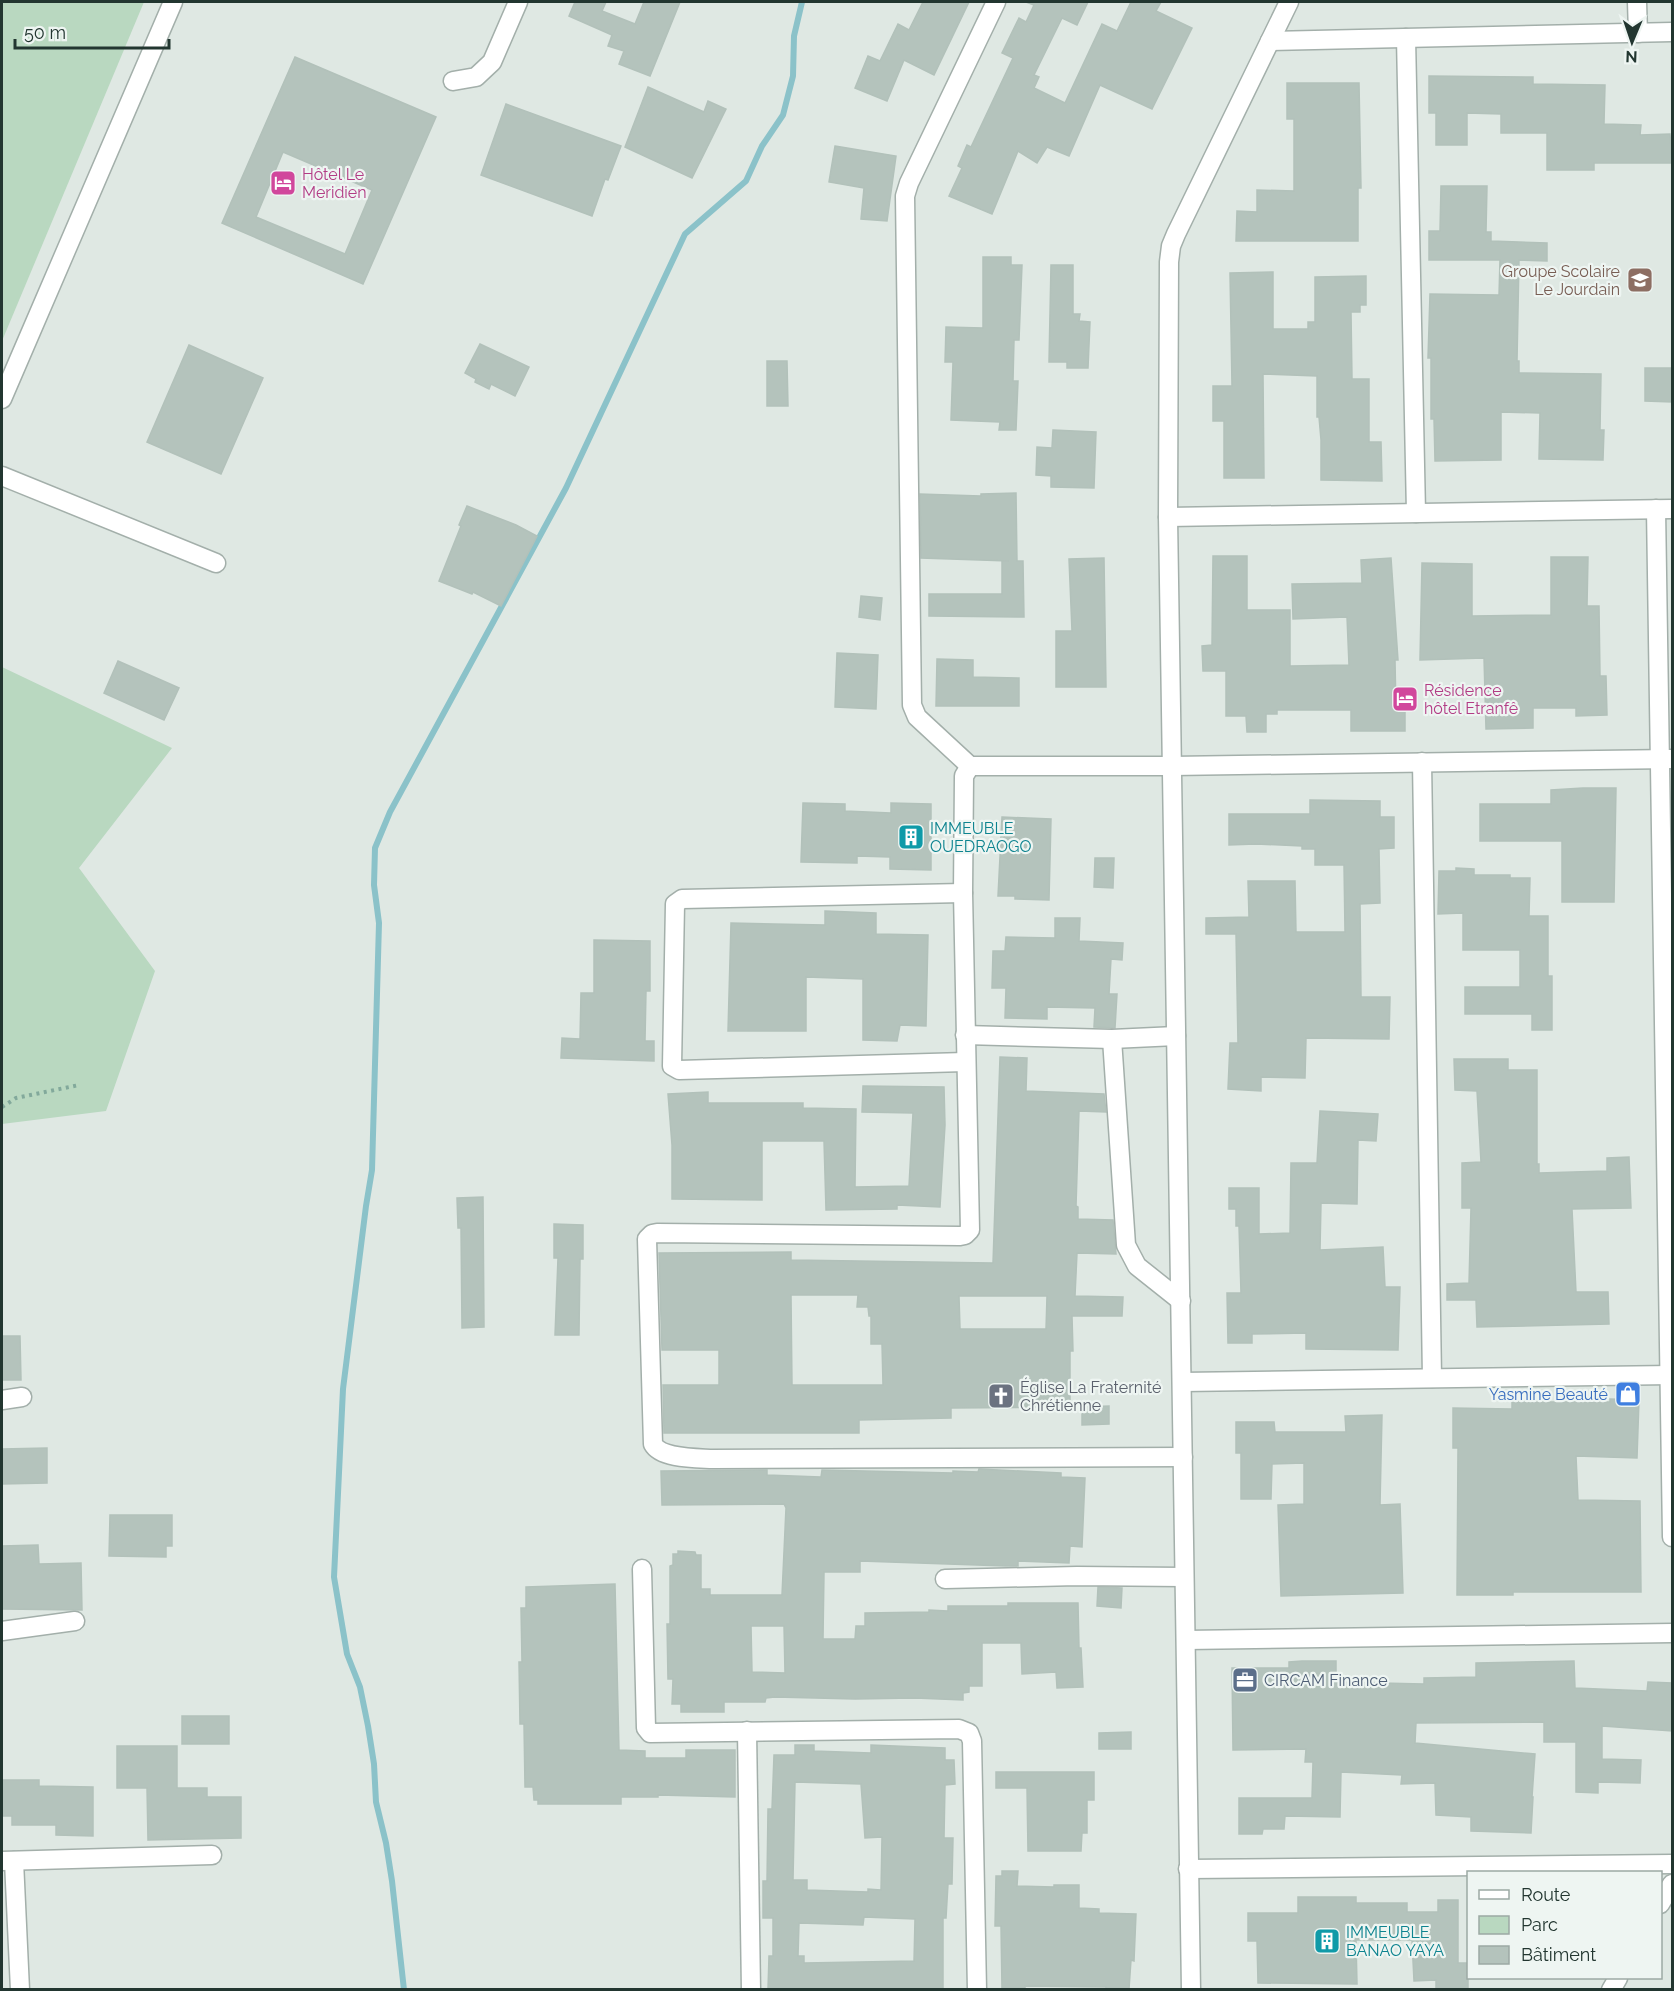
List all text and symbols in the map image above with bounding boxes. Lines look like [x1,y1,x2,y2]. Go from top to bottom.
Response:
scale bar [15,12,170,50]
north arrow [1602,12,1662,72]
text: 50 m [24,22,66,43]
text: N [1625,47,1638,66]
place label: Hôtel Le Meridien [302,165,367,202]
hotel icon: Hôtel Le Meridien [268,168,298,198]
place label: Groupe Scolaire Le Jourdain [1502,262,1620,299]
school or university icon: Groupe Scolaire Le Jourdain [1625,265,1655,295]
place label: Résidence hôtel Etranfê [1424,681,1518,718]
hotel icon: Résidence hôtel Etranfê [1390,684,1420,714]
place label: IMMEUBLE OUEDRAOGO [930,819,1032,856]
building icon: IMMEUBLE OUEDRAOGO [896,822,926,852]
place label: Église La Fraternité Chrétienne [1020,1377,1161,1415]
shop icon: Yasmine Beauté [1613,1379,1643,1409]
church icon: Église La Fraternité Chrétienne [986,1381,1016,1411]
place label: Yasmine Beauté [1489,1385,1608,1404]
office icon: CIRCAM Finance [1230,1665,1260,1695]
place label: CIRCAM Finance [1264,1671,1388,1690]
legend [1467,1871,1662,1979]
text: Route [1521,1884,1571,1905]
text: Parc [1521,1914,1558,1935]
place label: IMMEUBLE BANAO YAYA [1346,1923,1444,1960]
building icon: IMMEUBLE BANAO YAYA [1312,1926,1342,1956]
text: Bâtiment [1521,1944,1596,1965]

